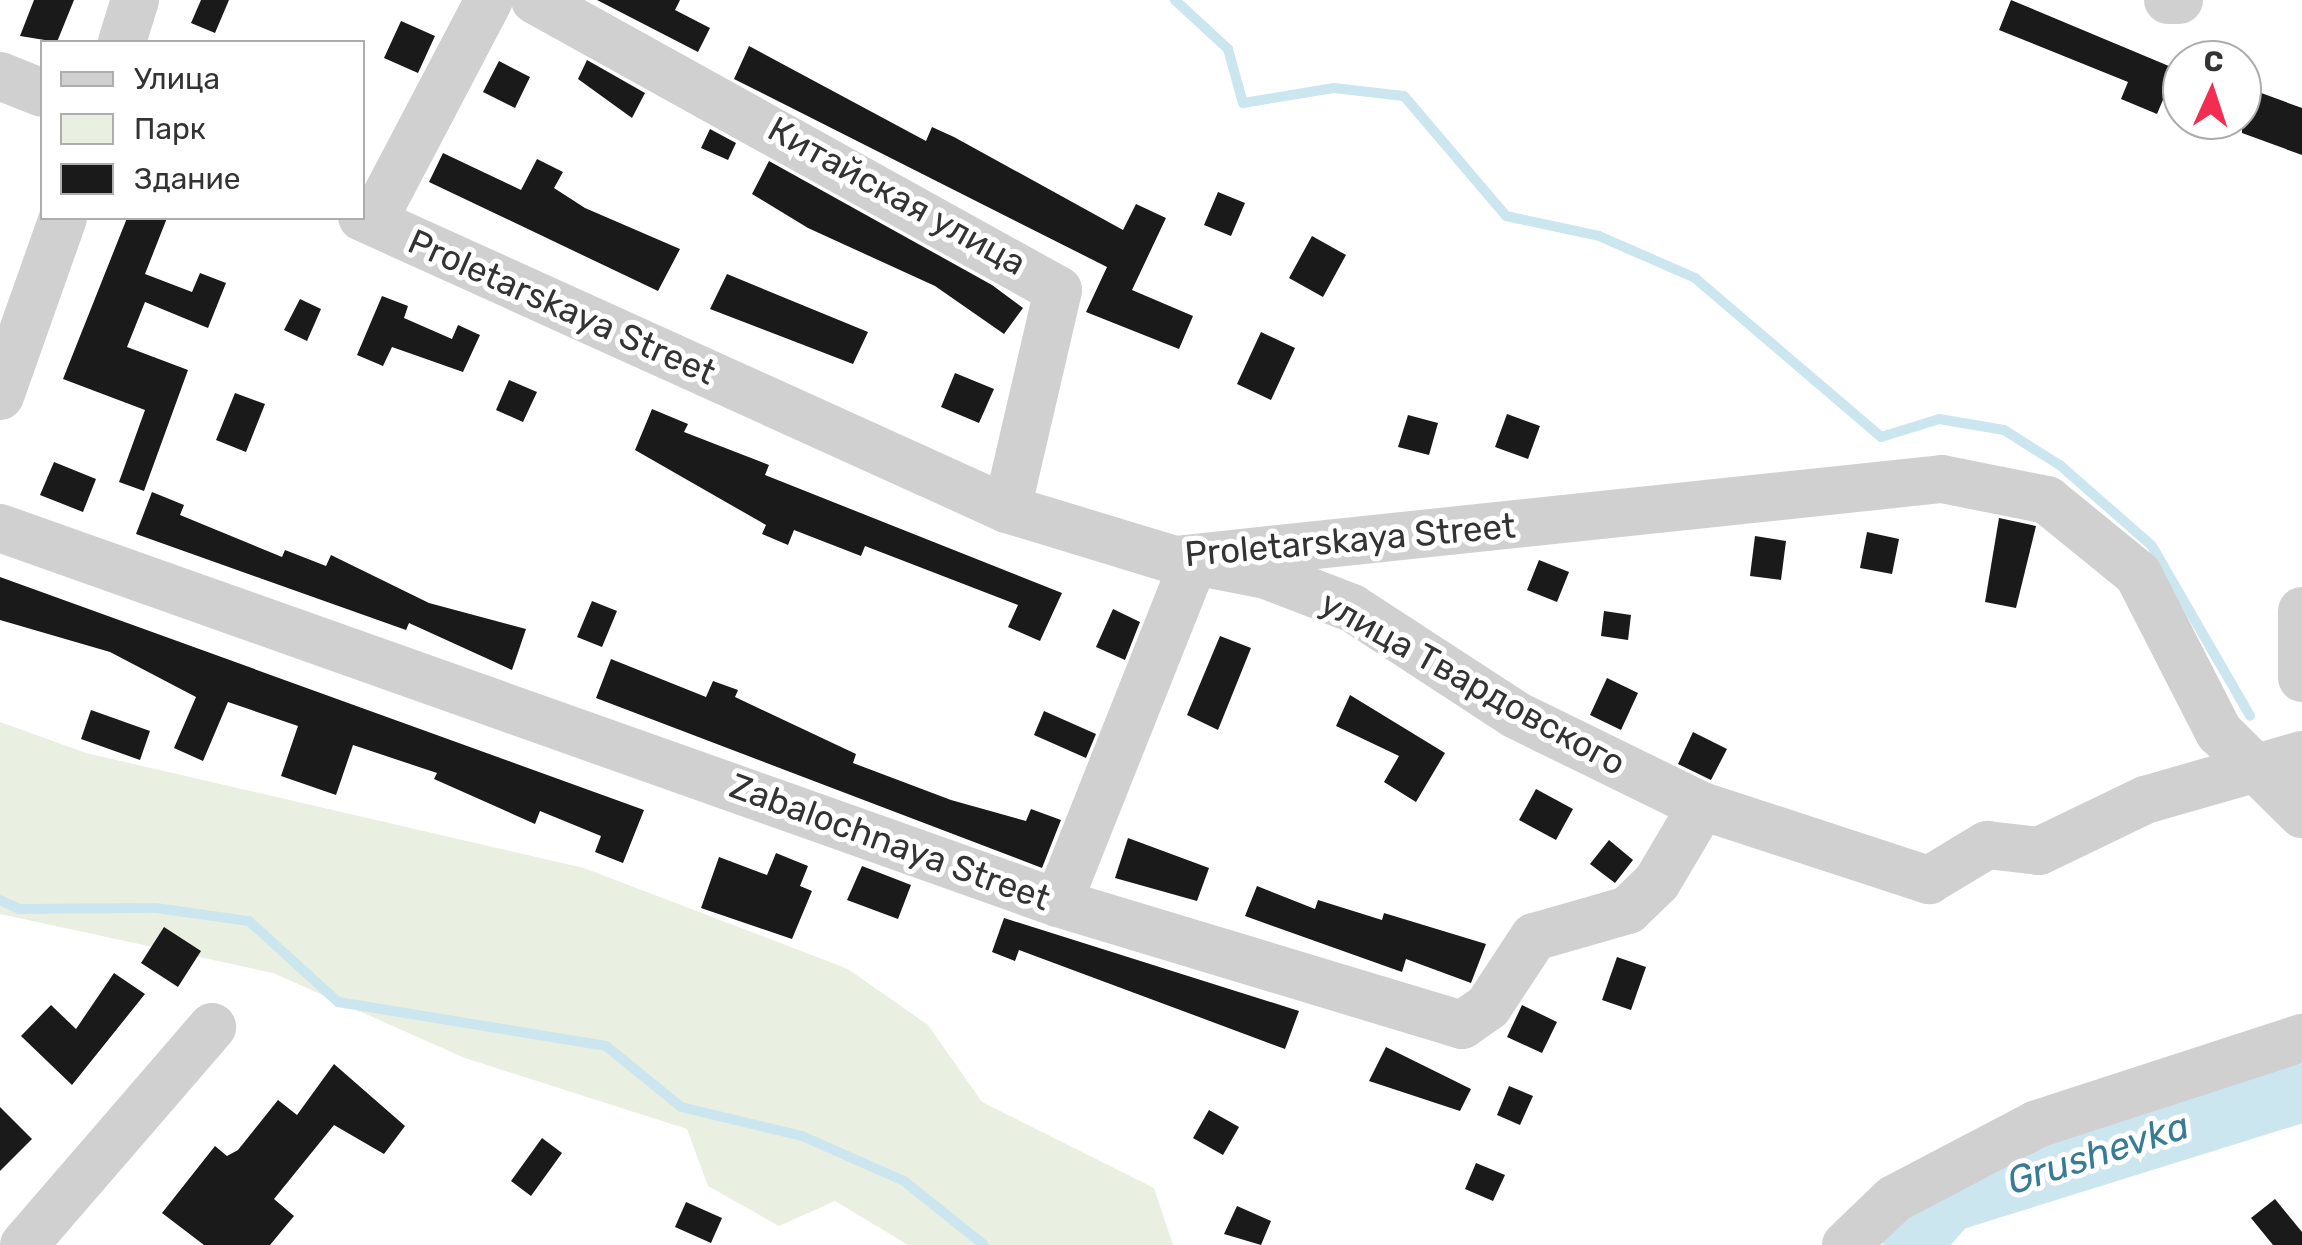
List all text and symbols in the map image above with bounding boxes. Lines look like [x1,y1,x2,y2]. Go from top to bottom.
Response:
legend [40,40,365,220]
north arrow [2162,40,2262,140]
text: С [2203,45,2224,79]
text: Улица [134,61,220,97]
street label: Китайская улица [761,108,1033,284]
text: Парк [134,111,206,147]
text: Здание [134,161,241,197]
street label: Proletarskaya Street [402,220,722,394]
street label: Proletarskaya Street [1183,505,1517,575]
street label: улица Твардовского [1313,582,1633,784]
street label: Zabalochnaya Street [724,765,1056,919]
water label: Grushevka [2001,1103,2195,1205]

